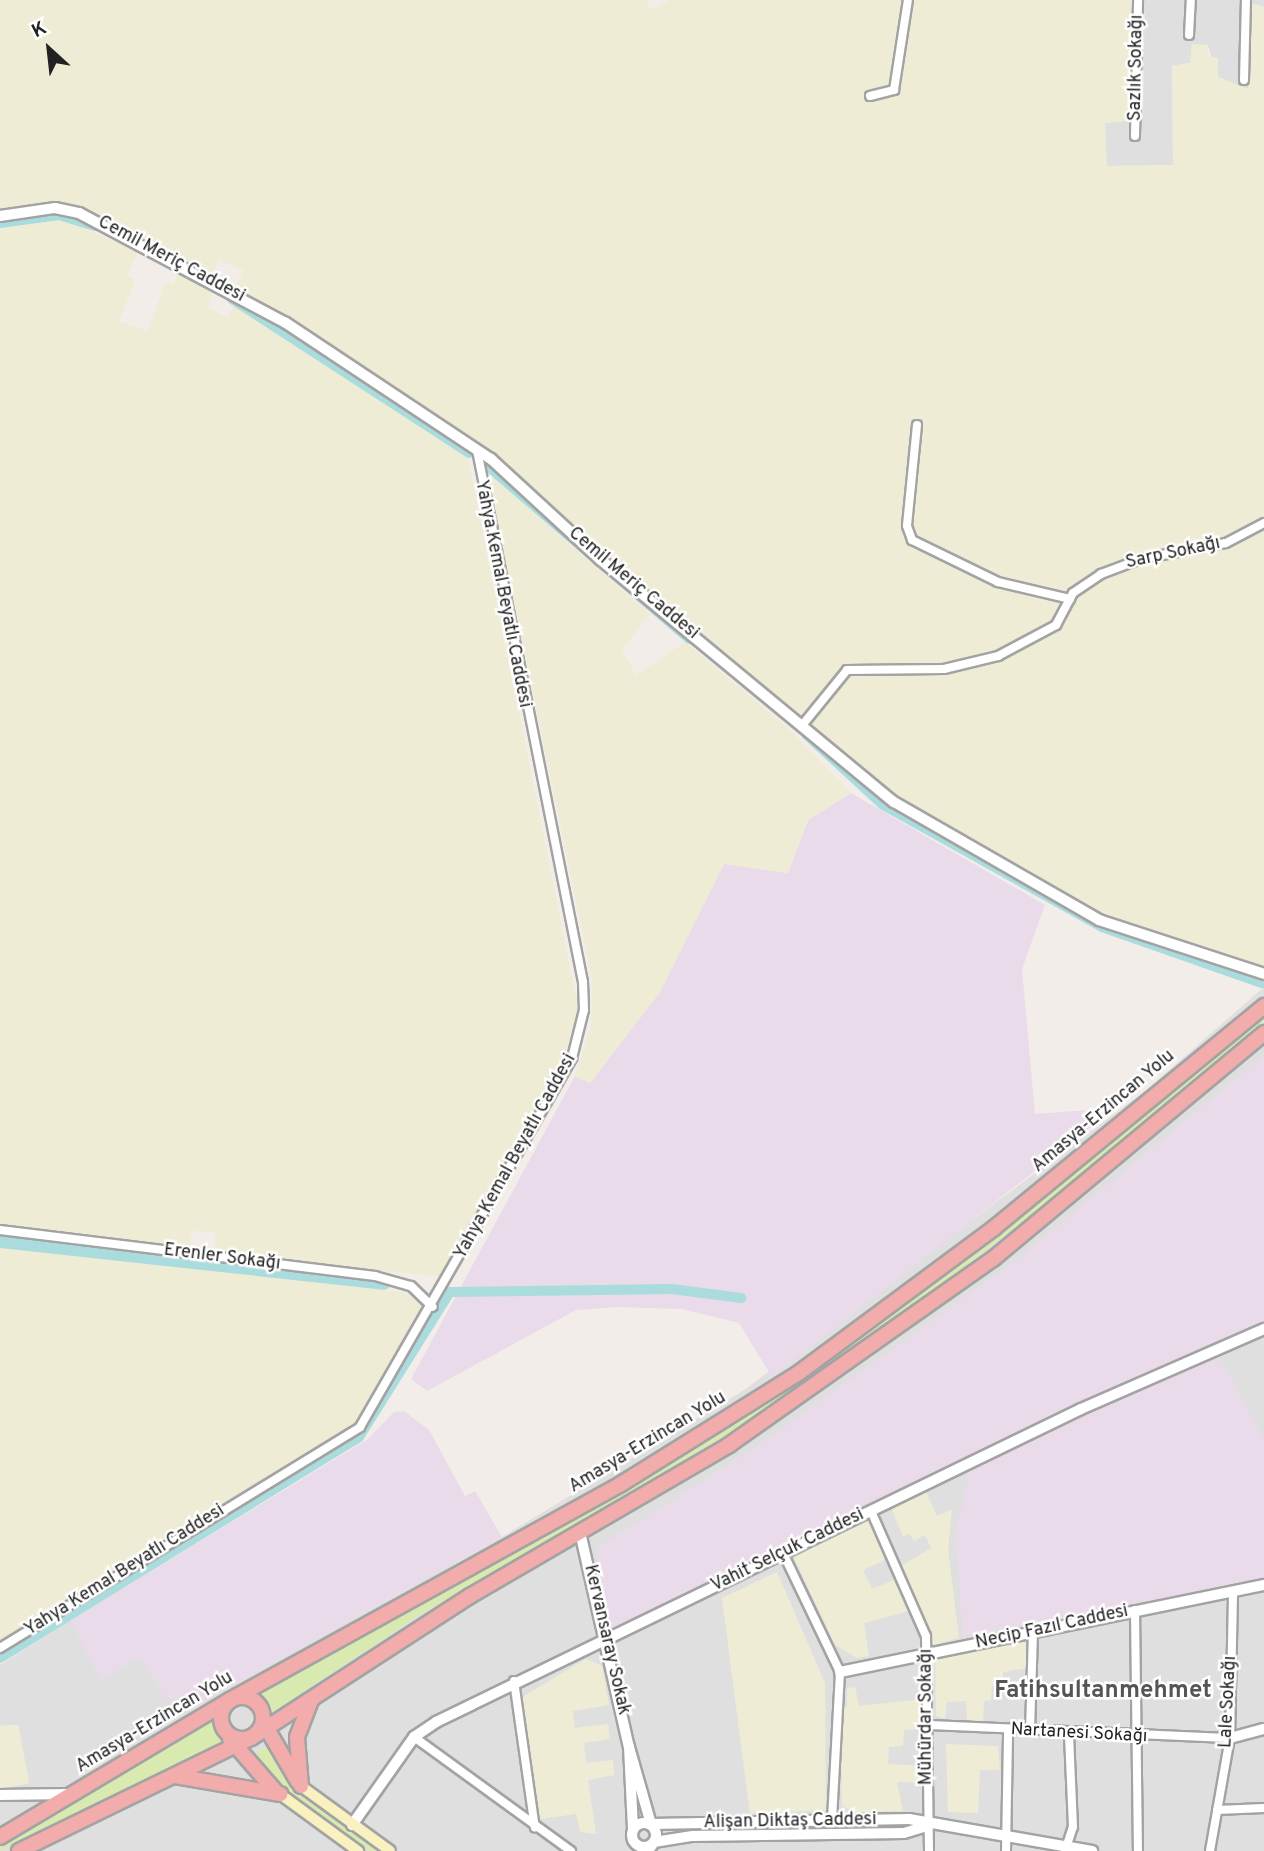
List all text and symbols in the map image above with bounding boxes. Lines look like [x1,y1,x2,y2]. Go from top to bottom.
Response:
north arrow [14,14,84,84]
street label: Sazlık Sokağı [1125,15,1149,121]
text: K [28,17,51,44]
street label: Cemil Meriç Caddesi [94,212,248,308]
street label: Yahya Kemal Beyatlı Caddesi [469,478,535,710]
street label: Cemil Meriç Caddesi [563,523,703,645]
street label: Sarp Sokağı [1124,533,1222,575]
street label: Amasya-Erzincan Yolu [1028,1046,1180,1178]
street label: Yahya Kemal Beyatlı Caddesi [450,1051,582,1263]
street label: Erenler Sokağı [163,1240,281,1276]
street label: Amasya-Erzincan Yolu [565,1387,731,1499]
street label: Yahya Kemal Beyatlı Caddesi [21,1501,229,1641]
street label: Vahit Selçuk Caddesi [708,1505,868,1597]
street label: Kervansaray Sokak [578,1563,634,1717]
street label: Necip Fazıl Caddesi [974,1601,1130,1655]
street label: Mühürdar Sokağı [916,1649,938,1785]
street label: Lale Sokağı [1216,1655,1242,1749]
street label: Amasya-Erzincan Yolu [72,1667,238,1779]
district label: Fatihsultanmehmet [994,1678,1212,1706]
street label: Nartanesi Sokağı [1010,1720,1148,1748]
street label: Alişan Diktaş Caddesi [703,1810,877,1834]

